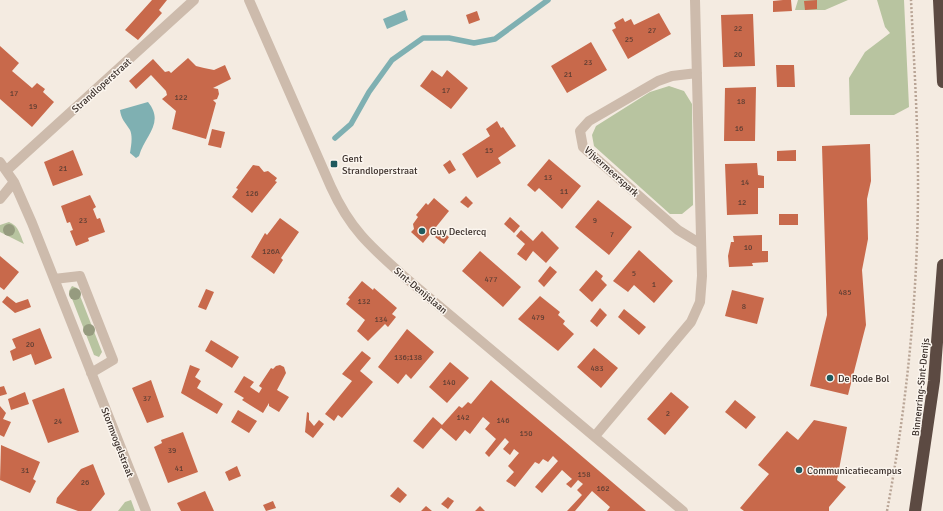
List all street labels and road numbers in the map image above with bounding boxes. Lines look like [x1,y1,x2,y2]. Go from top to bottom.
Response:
street label: Strandloperstraat [70,56,134,115]
street label: Vijvermeerspark [582,144,641,199]
street label: Sint-Denijslaan [391,265,450,317]
street label: Binnenring-Sint-Denijs [910,337,932,437]
street label: Stormvogelstraat [98,406,136,479]

